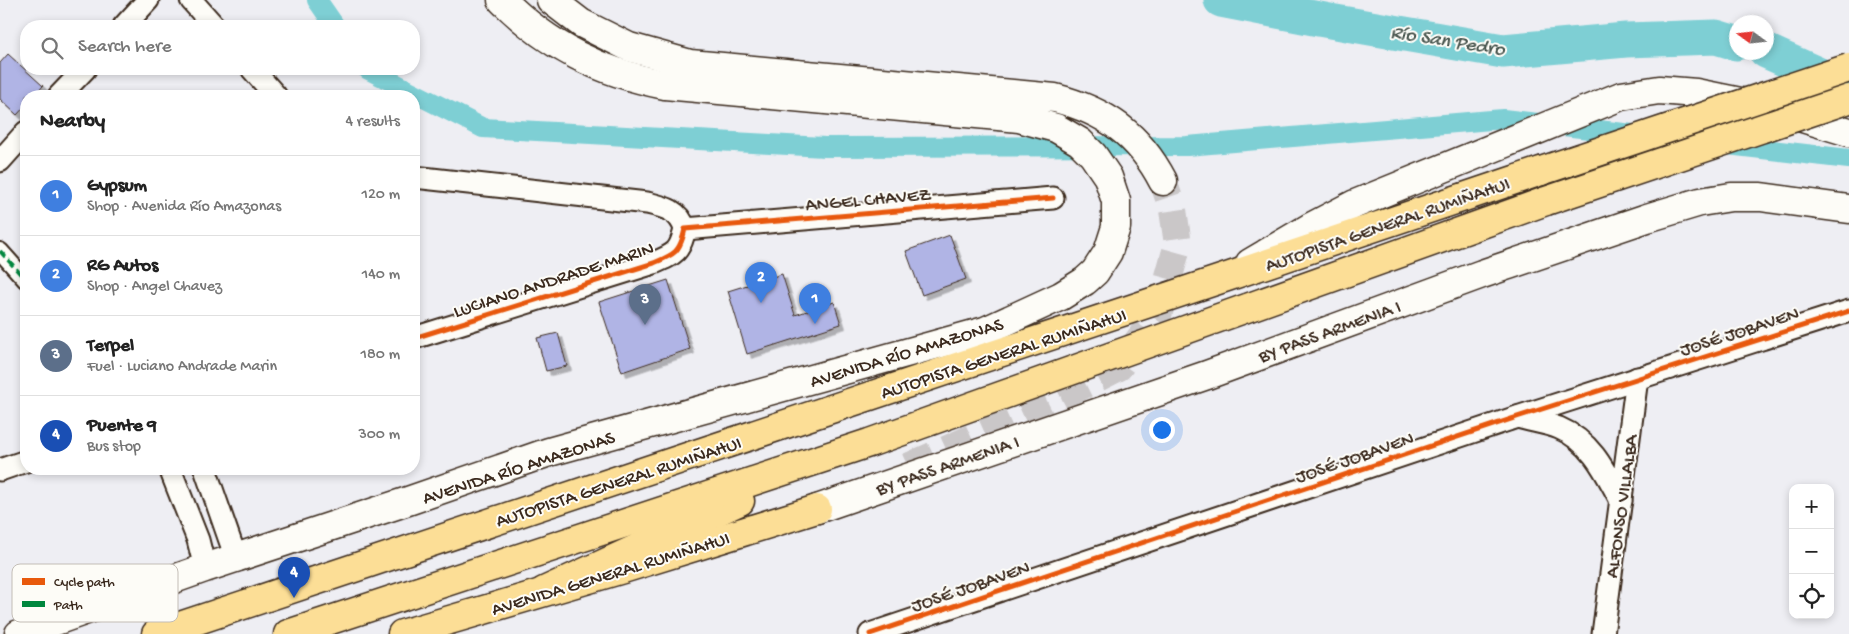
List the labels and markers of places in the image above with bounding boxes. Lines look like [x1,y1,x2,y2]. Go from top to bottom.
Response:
pin: 2 [745,262,777,303]
pin: 1 [799,283,831,324]
pin: 3 [629,284,661,325]
pin: 4 [278,557,310,598]

